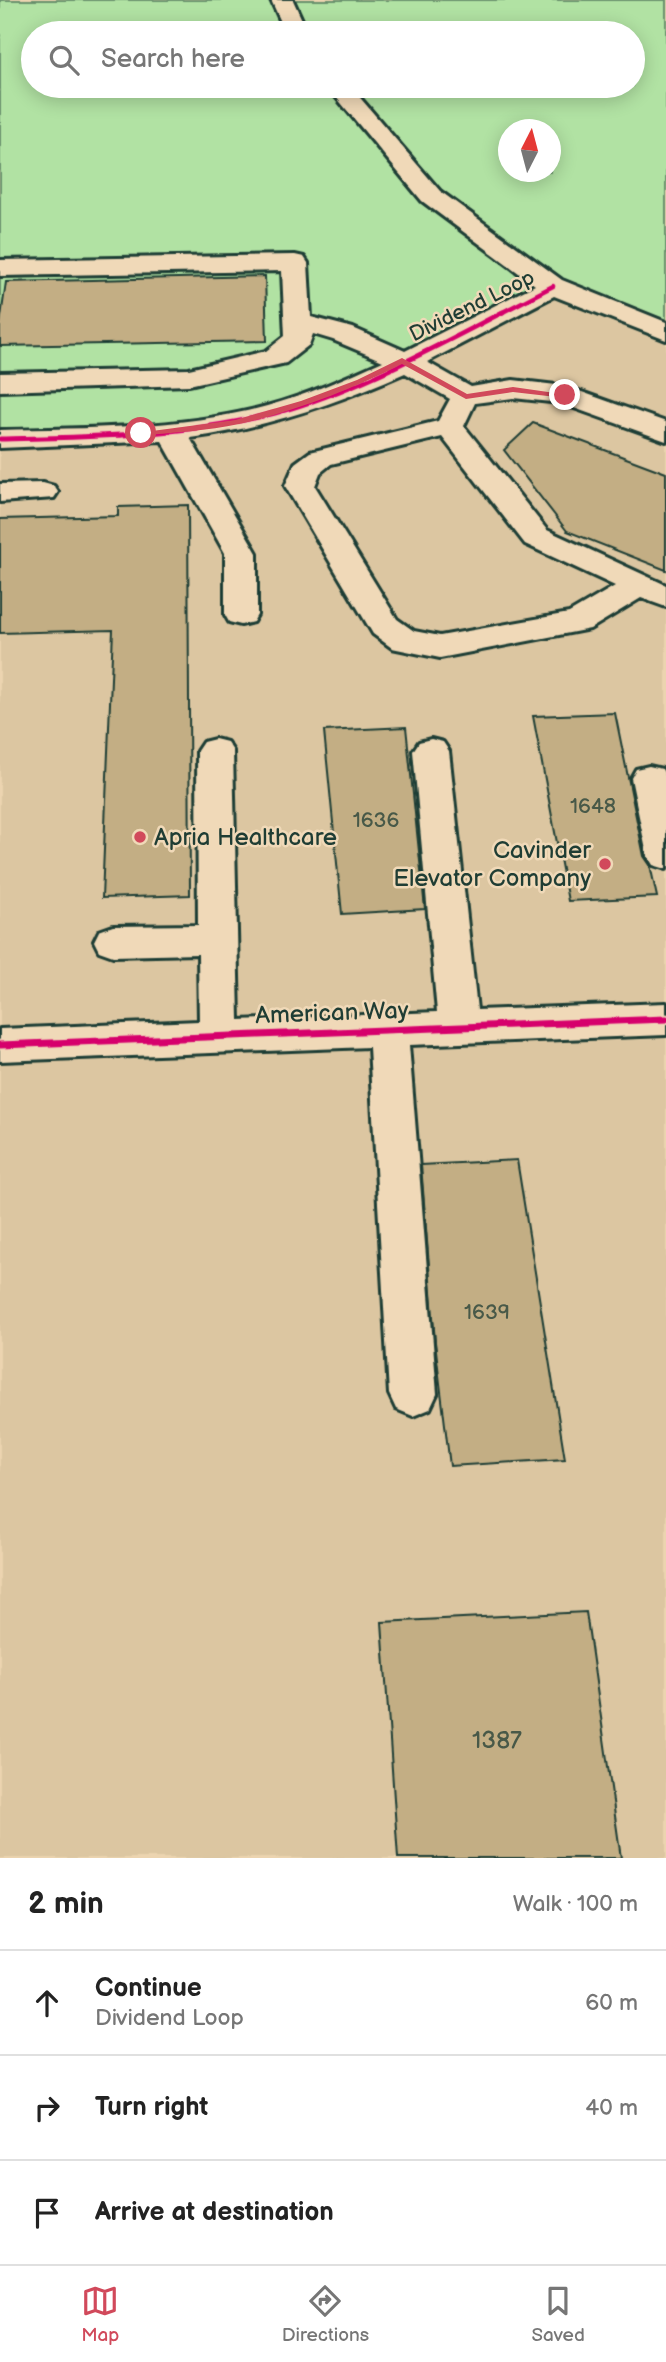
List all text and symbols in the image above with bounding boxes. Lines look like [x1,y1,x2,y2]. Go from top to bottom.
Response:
search box [21,21,645,98]
icon: search [45,41,83,79]
text: Search here [101,44,245,75]
north arrow [498,119,561,182]
street label: Dividend Loop [405,265,539,347]
route end [549,379,580,410]
route start [125,417,156,448]
house number: 1648 [570,794,616,819]
house number: 1636 [353,808,400,833]
place label: Apria Healthcare [154,823,337,852]
marker: Apria Healthcare [132,829,148,845]
place label: Cavinder Elevator Company [393,836,591,893]
marker: Cavinder Elevator Company [597,856,613,872]
street label: American Way [255,996,409,1030]
house number: 1639 [464,1300,510,1325]
house number: 1387 [472,1726,522,1755]
text: 2 min [28,1886,104,1922]
text: Walk · 100 m [513,1890,638,1918]
text: Continue [95,1973,202,2004]
icon: ahead [28,1984,66,2022]
text: 60 m [585,1989,638,2017]
text: Dividend Loop [95,2004,244,2032]
icon: right [28,2089,66,2127]
text: Turn right [95,2092,208,2123]
text: 40 m [585,2094,638,2122]
icon: arrive [28,2194,66,2232]
text: Arrive at destination [95,2197,334,2228]
tab: Map [81,2282,119,2347]
tab: Directions [282,2282,369,2347]
tab: Saved [531,2282,585,2347]

